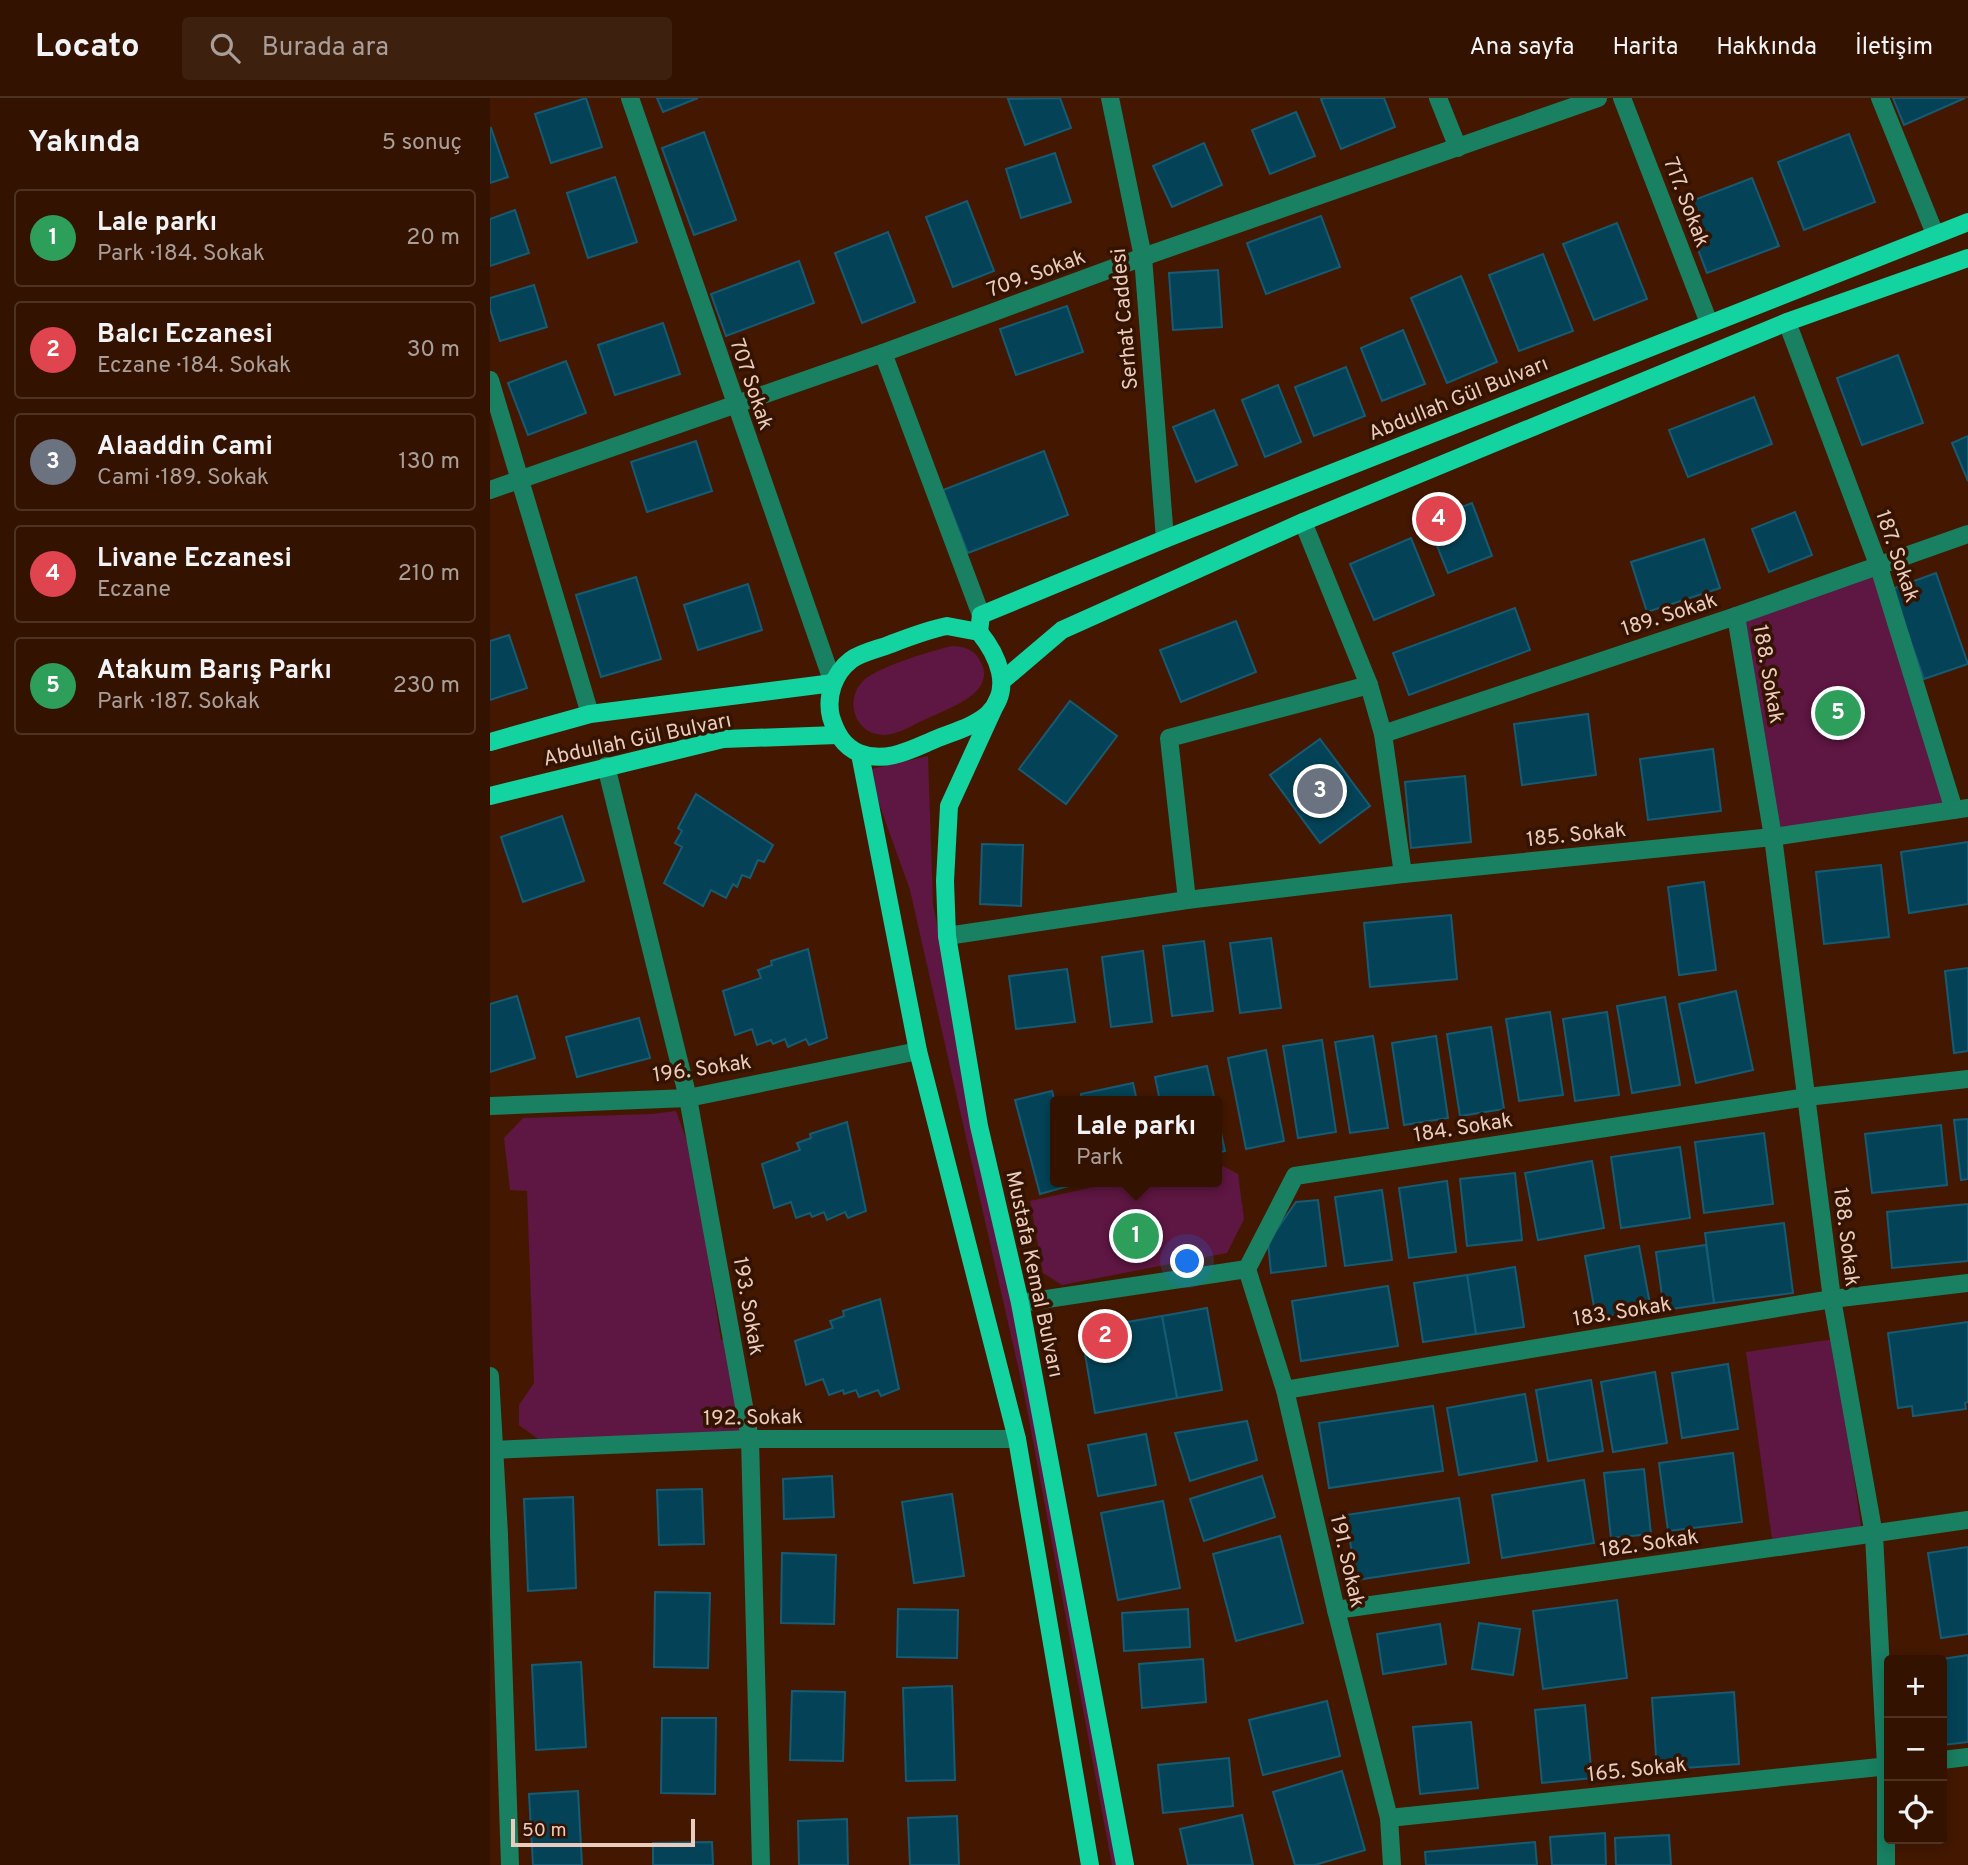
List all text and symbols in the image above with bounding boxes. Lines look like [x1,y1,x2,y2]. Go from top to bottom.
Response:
search box [182,17,672,80]
text: Locato [35,27,140,69]
icon: search [206,29,244,67]
text: Burada ara [262,32,389,65]
text: Ana sayfa [1469,33,1574,63]
text: Harita [1612,33,1678,63]
text: Hakkında [1716,33,1817,63]
text: İletişim [1855,33,1933,63]
text: Yakında [28,125,140,162]
text: 5 sonuç [382,129,462,158]
street label: 717. Sokak [1656,154,1715,251]
text: Lale parkı [97,207,217,240]
text: 1 [48,224,58,253]
text: 20 m [406,224,460,253]
text: Park · 184. Sokak [97,240,265,269]
street label: 709. Sokak [984,244,1089,305]
street label: Serhat Caddesi [1106,247,1145,391]
text: Balcı Eczanesi [97,319,273,352]
street label: 707 Sokak [722,335,779,434]
text: 2 [46,336,60,365]
text: 30 m [407,336,460,365]
street label: Abdullah Gül Bulvarı [1365,351,1552,448]
text: Eczane · 184. Sokak [97,352,291,381]
text: Alaaddin Cami [97,431,273,464]
text: 3 [46,448,60,477]
text: 130 m [398,448,460,477]
text: Cami · 189. Sokak [97,464,269,493]
pin: 4 [1416,493,1462,545]
street label: 187. Sokak [1868,507,1925,606]
text: Livane Eczanesi [97,543,292,576]
text: 4 [46,560,60,589]
text: 210 m [398,560,460,589]
text: Eczane [97,576,171,605]
street label: 189. Sokak [1618,587,1721,644]
street label: 188. Sokak [1746,623,1789,726]
text: Atakum Barış Parkı [97,655,332,688]
text: 5 [46,672,60,701]
text: 230 m [393,672,460,701]
pin: 5 [1815,687,1861,739]
text: Park · 187. Sokak [97,688,260,717]
street label: Abdullah Gül Bulvarı [541,707,734,774]
pin: 3 [1297,765,1343,817]
street label: 185. Sokak [1525,817,1627,854]
street label: 196. Sokak [651,1049,753,1090]
popup [1050,1096,1222,1187]
street label: 184. Sokak [1412,1107,1515,1150]
text: Lale parkı [1076,1111,1196,1144]
text: Park [1076,1144,1123,1173]
street label: Mustafa Kemal Bulvarı [998,1169,1069,1380]
street label: 188. Sokak [1826,1186,1865,1288]
pin: 1 [1113,1210,1159,1262]
your location [1170,1244,1204,1278]
street label: 193. Sokak [726,1255,769,1358]
street label: 183. Sokak [1571,1291,1674,1334]
pin: 2 [1082,1310,1128,1362]
street label: 192. Sokak [703,1404,803,1433]
street label: 191. Sokak [1323,1512,1370,1610]
street label: 182. Sokak [1598,1524,1700,1565]
map controls [1884,1655,1947,1844]
button: + [1884,1655,1947,1718]
button: − [1884,1718,1947,1781]
street label: 165. Sokak [1586,1752,1688,1789]
button: locate [1884,1781,1947,1844]
scale bar [511,1816,695,1848]
text: 50 m [522,1819,567,1843]

